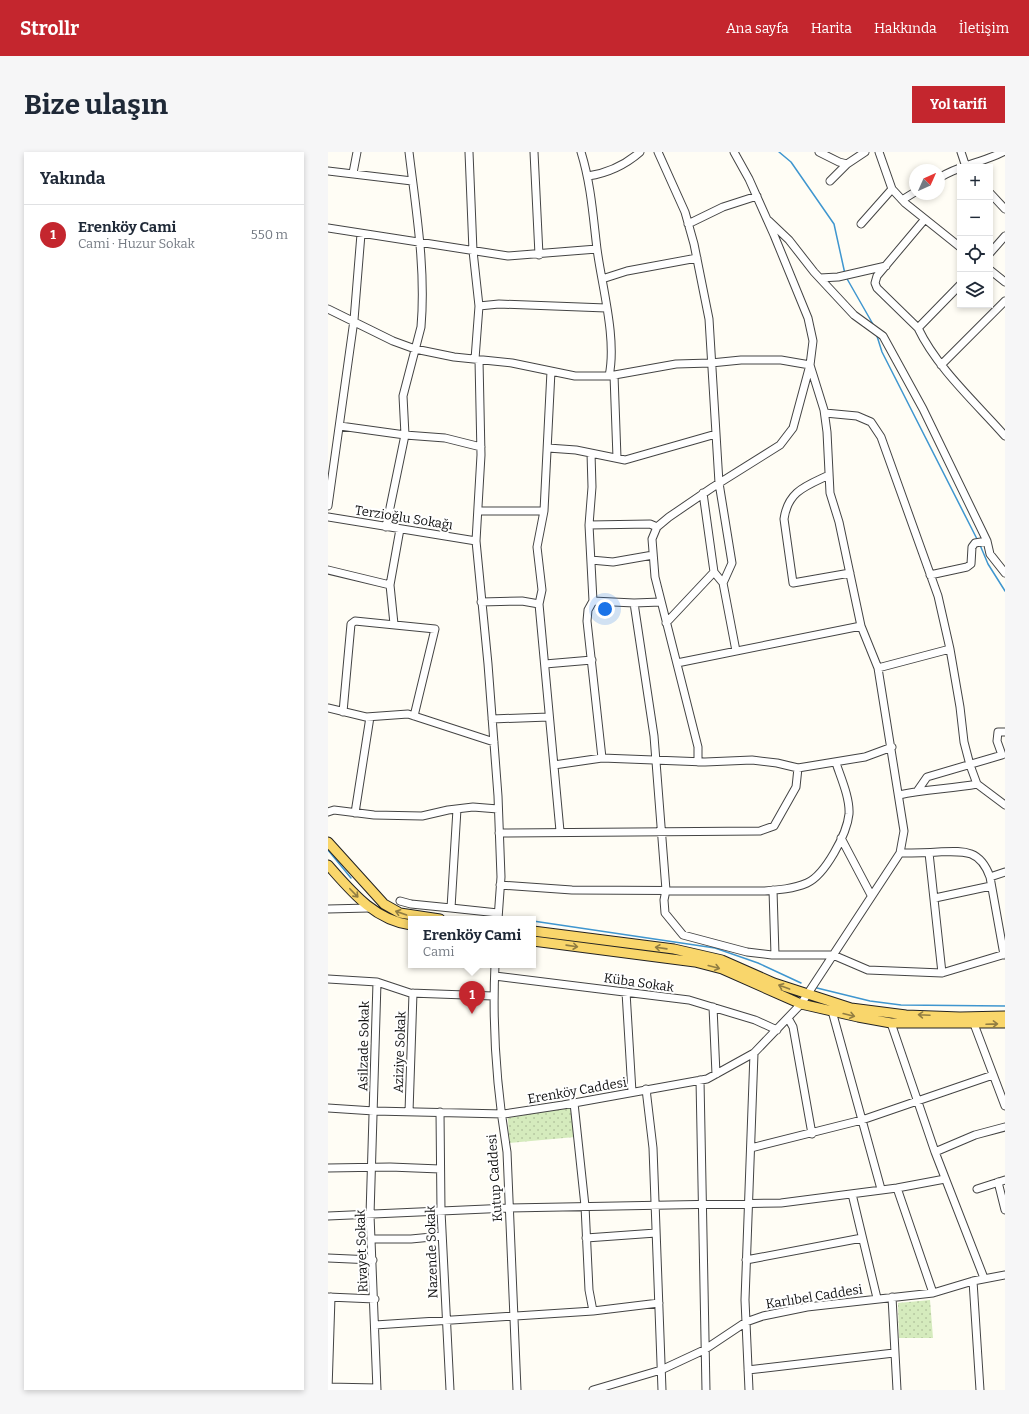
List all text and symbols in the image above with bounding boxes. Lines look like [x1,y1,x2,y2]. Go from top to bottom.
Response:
text: Strollr [20,17,79,40]
text: Ana sayfa [726,20,789,37]
text: Harita [811,20,852,37]
text: Hakkında [874,20,937,37]
text: İletişim [959,20,1009,37]
button: Yol tarifi [912,86,1005,123]
text: Bize ulaşın [24,88,168,121]
north arrow [909,164,945,200]
map controls [957,164,993,308]
button: + [957,164,993,200]
text: Yakında [40,168,105,189]
button: − [957,200,993,236]
text: Erenköy Cami [78,218,176,236]
text: 1 [50,227,56,242]
text: 550 m [251,227,288,242]
text: Cami · Huzur Sokak [78,236,195,251]
button: locate [957,236,993,272]
button: layers [957,272,993,308]
street label: Terzioğlu Sokağı [354,502,454,533]
your location [595,599,615,619]
one-way arrow [349,888,358,898]
one-way arrow [395,909,408,916]
popup [408,916,536,968]
text: Erenköy Cami [423,926,521,944]
one-way arrow [565,942,578,950]
text: Cami [423,944,454,959]
one-way arrow [655,944,668,952]
one-way arrow [707,964,720,971]
street label: Küba Sokak [603,970,676,995]
pin: 1 [459,981,485,1014]
one-way arrow [778,982,790,990]
street label: Asilzade Sokak [355,1000,372,1091]
street label: Aziziye Sokak [391,1010,408,1093]
one-way arrow [842,1012,855,1020]
one-way arrow [918,1012,931,1019]
one-way arrow [985,1020,998,1027]
street label: Erenköy Caddesi [526,1074,628,1107]
street label: Kutup Caddesi [484,1134,505,1222]
street label: Nazende Sokak [422,1205,441,1299]
street label: Rivayet Sokak [353,1209,370,1293]
street label: Karlıbel Caddesi [765,1281,864,1312]

